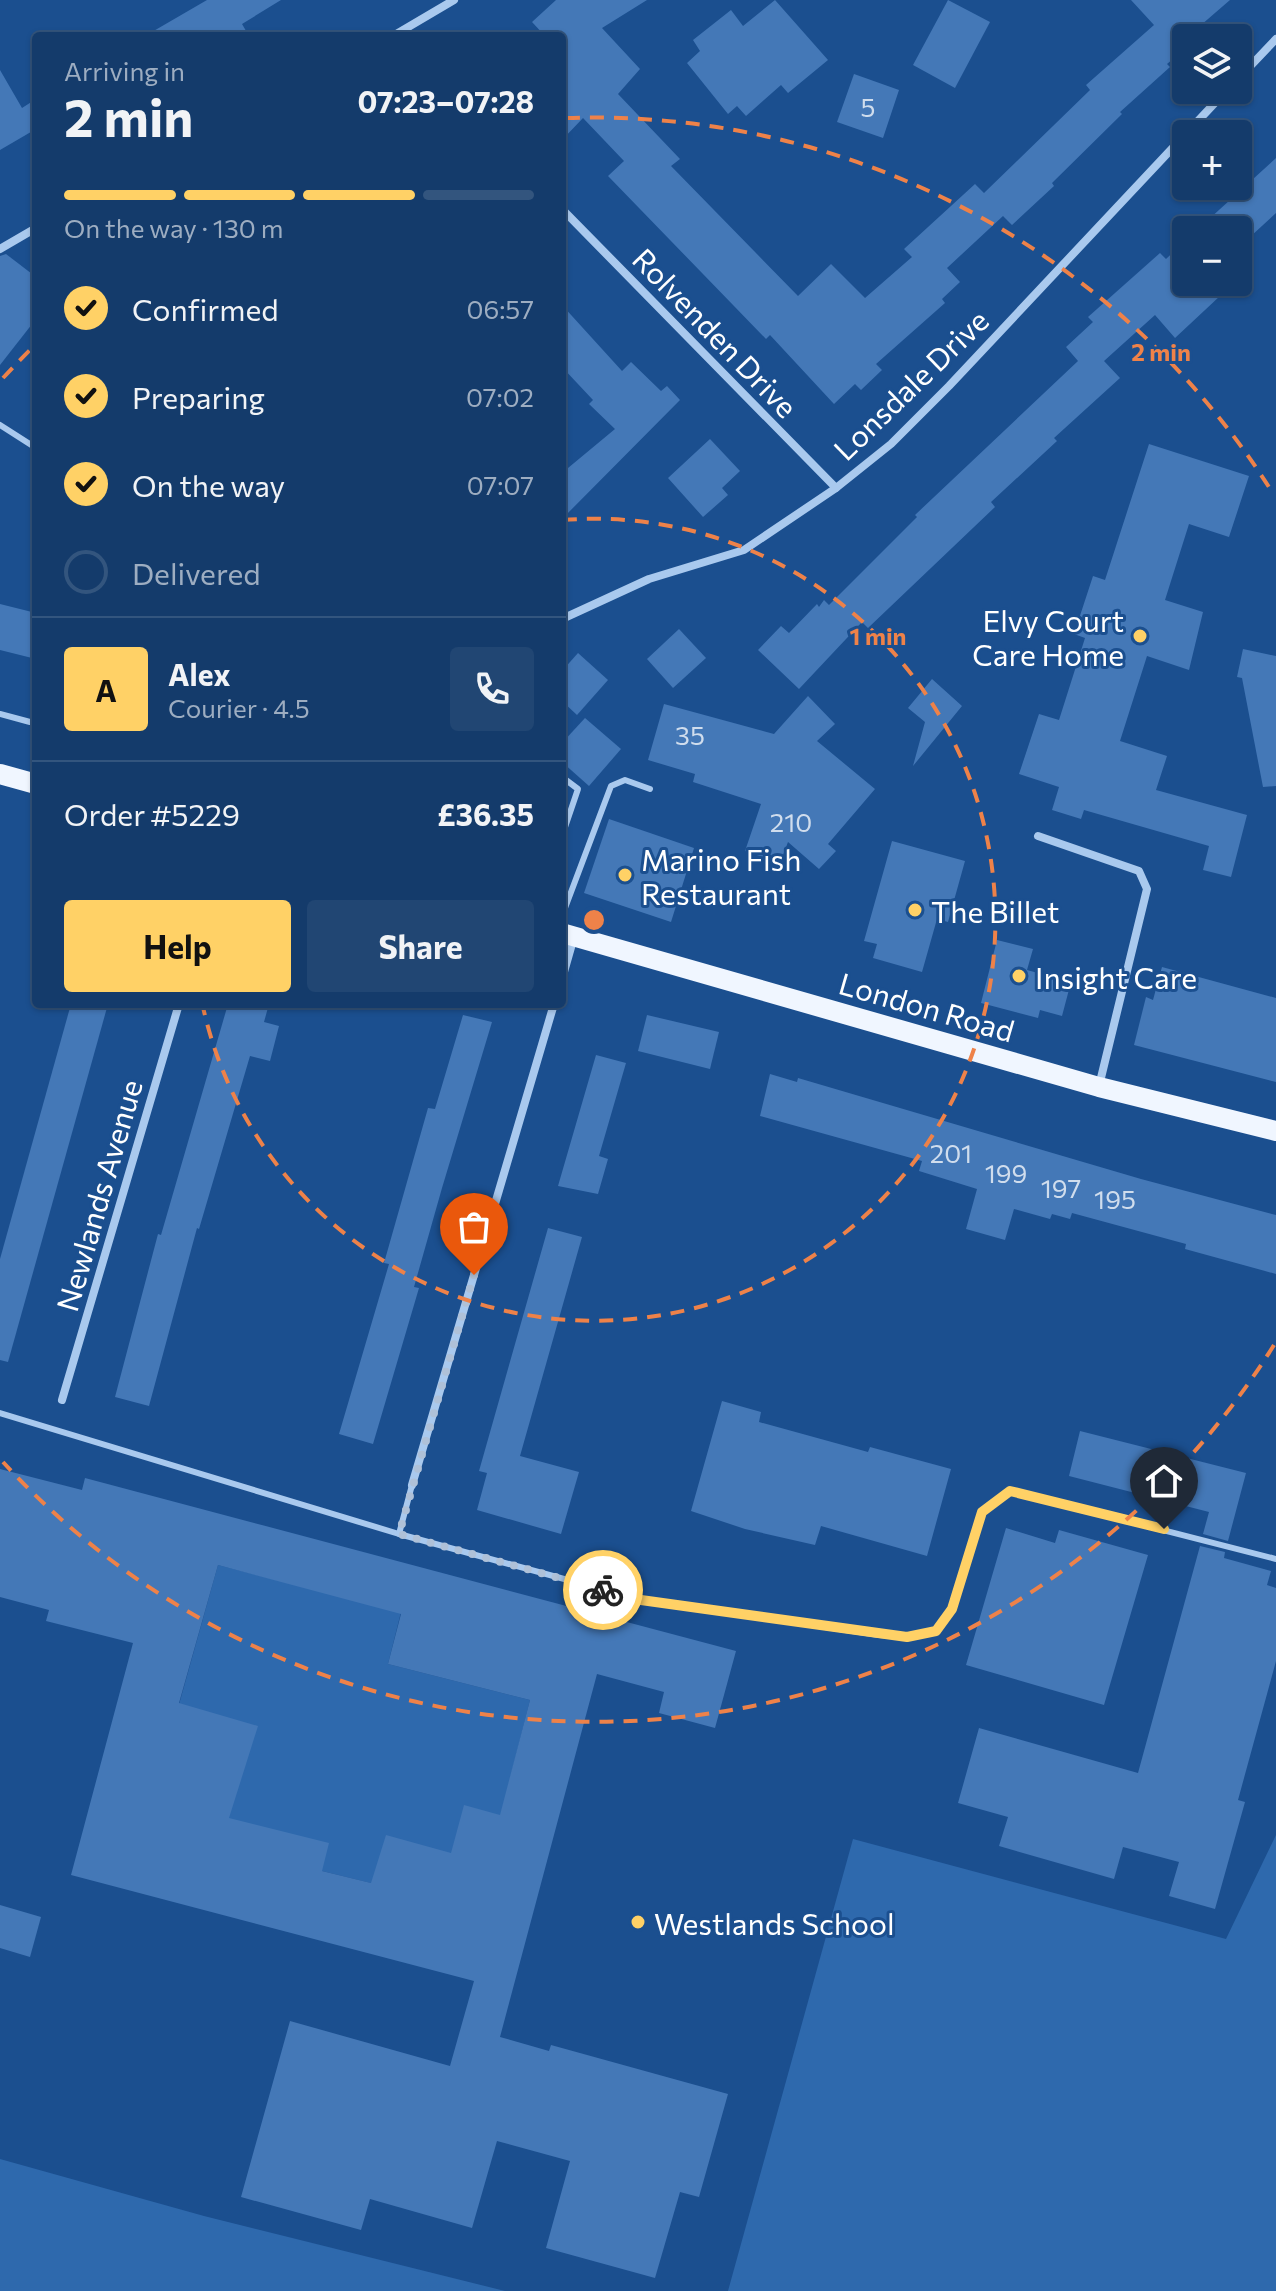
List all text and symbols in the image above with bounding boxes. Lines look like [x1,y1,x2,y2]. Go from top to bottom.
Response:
map controls [1172,24,1252,296]
button: layers [1172,24,1252,104]
text: Arriving in [64,55,185,86]
text: 07:23–07:28 [357,82,534,119]
text: 2 min [64,84,193,148]
house number: 5 [861,91,875,122]
button: + [1172,120,1252,200]
text: On the way · 130 m [64,212,283,243]
button: − [1172,216,1252,296]
street label: Rolvenden Drive [626,240,806,424]
icon: check [64,286,108,330]
text: Confirmed [132,290,279,327]
text: 06:57 [466,293,534,324]
street label: Lonsdale Drive [825,301,995,467]
text: 2 min [1131,337,1191,366]
icon: check [64,374,108,418]
text: Preparing [132,378,265,415]
text: 07:02 [466,381,534,412]
icon: check [64,462,108,506]
text: On the way [132,466,285,503]
text: 07:07 [467,469,534,500]
text: Delivered [132,554,261,591]
place label: Elvy Court Care Home [972,601,1124,672]
text: 1 min [850,621,906,650]
marker: Elvy Court Care Home [1131,627,1149,645]
button: phone [450,647,534,731]
text: Alex [168,655,231,692]
text: A [95,671,117,708]
text: Courier · 4.5 [168,692,310,723]
house number: 35 [675,719,705,750]
text: Order #5229 [64,795,240,832]
text: £36.35 [437,795,534,832]
house number: 210 [770,806,812,837]
place label: Marino Fish Restaurant [641,840,801,911]
marker: Marino Fish Restaurant [616,866,634,884]
place label: The Billet [931,892,1059,929]
button: Help [64,900,291,992]
button: Share [307,900,534,992]
marker: The Billet [906,901,924,919]
centre of rings [580,906,608,934]
place label: Insight Care [1035,958,1197,995]
street label: London Road [835,963,1019,1049]
marker: Insight Care [1010,967,1028,985]
street label: Newlands Avenue [47,1075,149,1315]
house number: 201 [930,1137,972,1168]
house number: 199 [985,1157,1027,1188]
house number: 197 [1041,1172,1081,1203]
house number: 195 [1094,1183,1136,1214]
pin [440,1193,508,1275]
icon: bag [452,1205,496,1249]
pin [1130,1447,1198,1529]
icon: home [1142,1459,1186,1503]
courier [563,1550,643,1630]
icon: bike [581,1568,625,1612]
place label: Westlands School [654,1904,895,1941]
marker: Westlands School [629,1913,647,1931]

